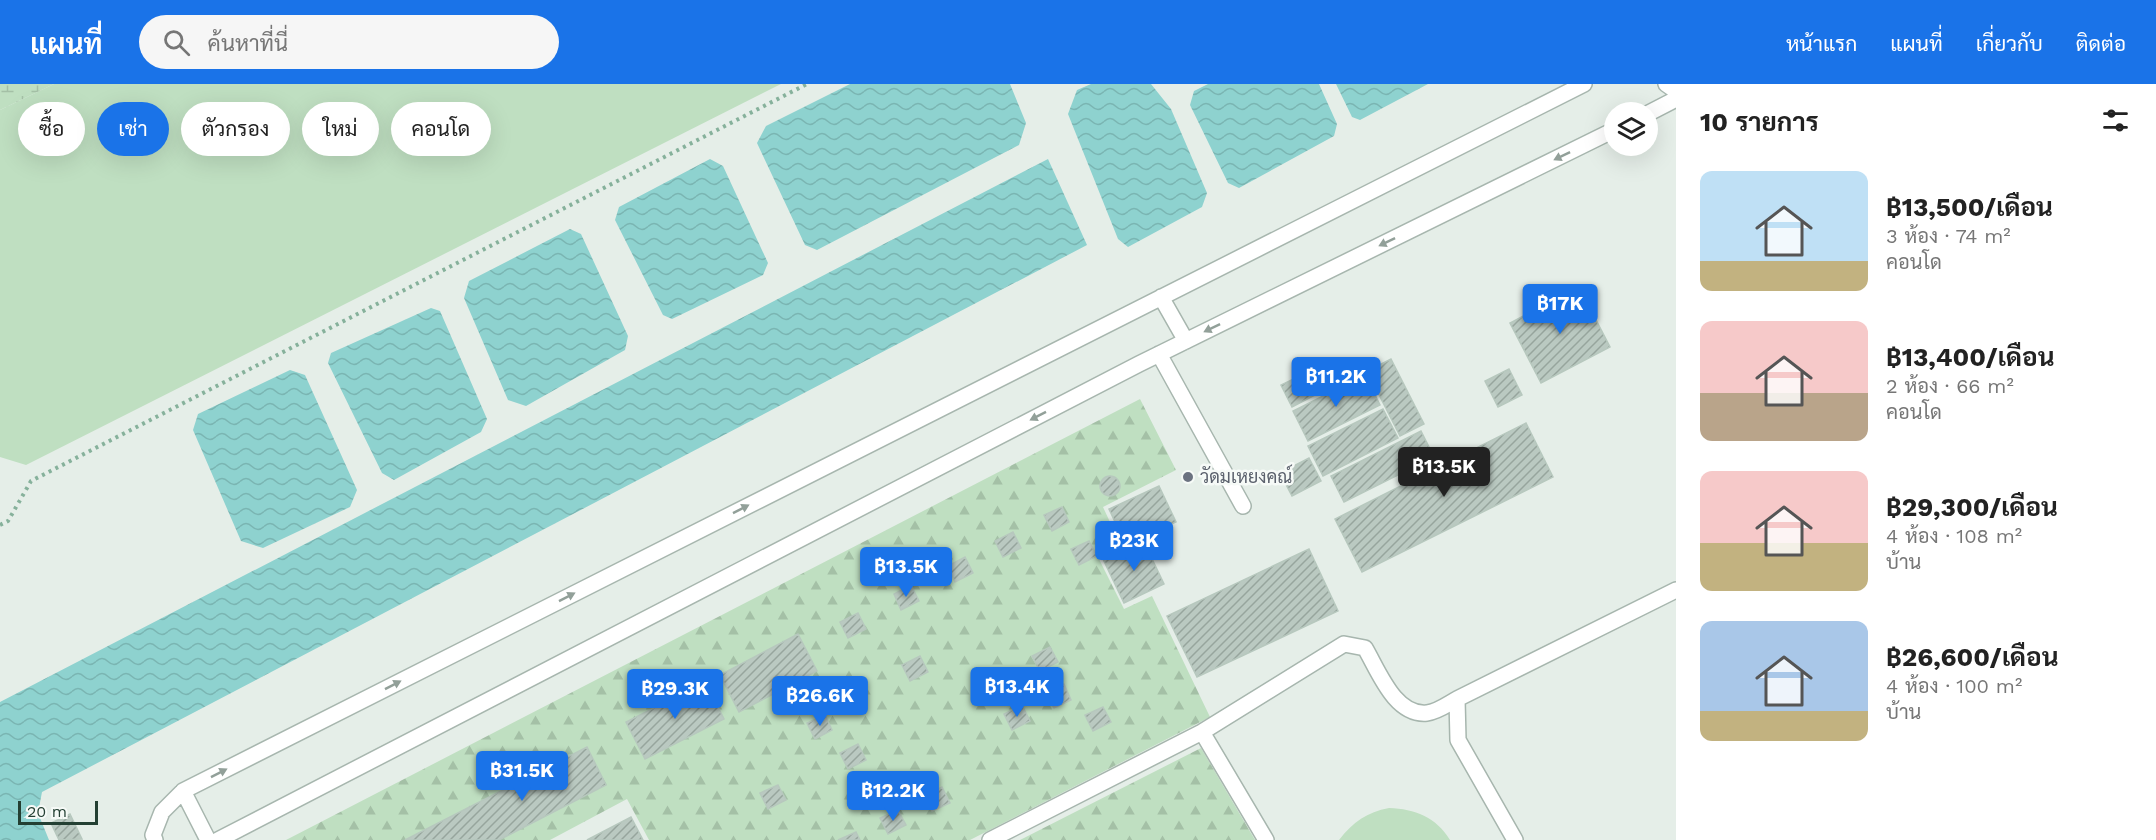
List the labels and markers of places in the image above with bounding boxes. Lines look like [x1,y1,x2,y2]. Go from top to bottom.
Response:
pin: ฿17K [1524,284,1596,335]
pin: ฿11.2K [1287,357,1385,408]
pin: ฿13.5K [1395,447,1493,498]
place label: วัดมเหยงคณ์ [1200,464,1292,487]
marker: วัดมเหยงคณ์ [1181,470,1195,484]
pin: ฿23K [1098,521,1170,572]
pin: ฿13.5K [857,547,955,598]
pin: ฿13.4K [968,667,1066,718]
pin: ฿29.3K [626,669,724,720]
pin: ฿26.6K [771,676,869,727]
pin: ฿31.5K [473,751,571,802]
pin: ฿12.2K [844,771,942,822]

